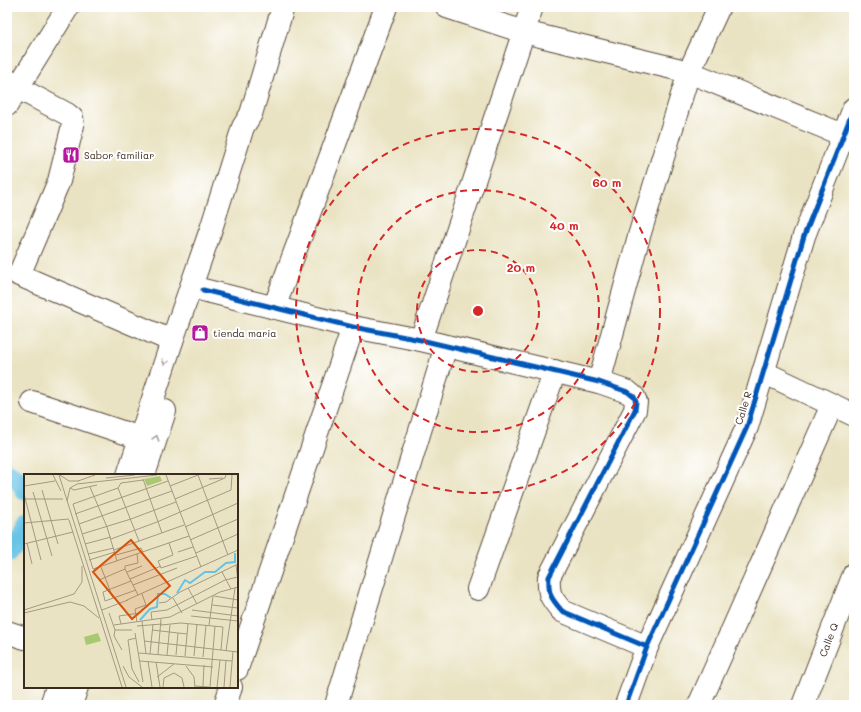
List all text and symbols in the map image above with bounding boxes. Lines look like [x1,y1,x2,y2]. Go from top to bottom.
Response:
restaurant icon: Sabor familiar [61,145,81,165]
place label: Sabor familiar [84,148,154,162]
text: 60 m [593,174,621,190]
text: 40 m [549,217,579,233]
text: 20 m [507,259,535,275]
centre of rings [471,304,485,318]
shop icon: tienda maria [190,323,210,343]
place label: tienda maria [213,326,276,340]
one-way arrow [161,358,170,365]
street label: Calle R [731,390,755,426]
one-way arrow [151,435,160,442]
inset map [24,474,238,688]
street label: Calle Q [815,620,841,659]

